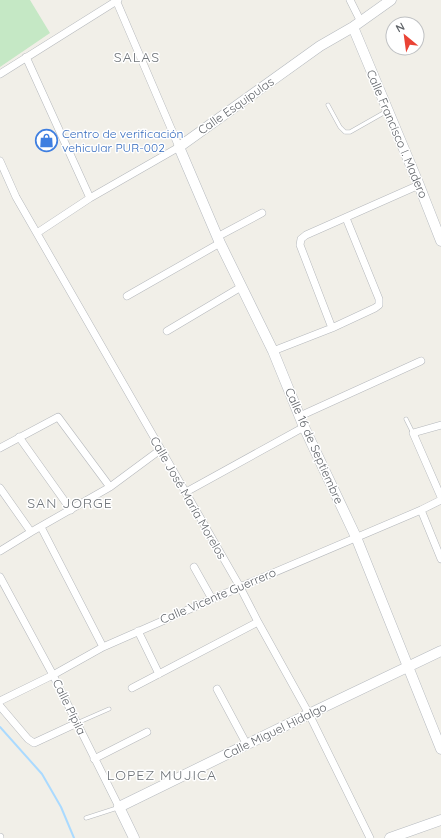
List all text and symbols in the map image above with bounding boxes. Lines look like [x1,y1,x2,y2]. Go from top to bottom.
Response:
north arrow [385,16,425,56]
text: N [393,19,407,35]
district label: SALAS [114,48,160,66]
street label: Calle Francisco I. Madero [364,67,431,200]
street label: Calle Esquipulas [195,74,277,137]
place label: Centro de verificación vehicular PUR-002 [62,126,183,155]
shop icon: Centro de verificación vehicular PUR-002 [34,128,60,154]
street label: Calle 16 de Septiembre [282,385,347,506]
street label: Calle José María Morelos [147,434,230,562]
district label: SAN JORGE [27,494,113,512]
street label: Calle Vicente Guerrero [158,564,278,627]
street label: Calle Pípila [50,676,89,737]
street label: Calle Miguel Hidalgo [221,699,329,762]
district label: LOPEZ MUJICA [107,766,217,784]

